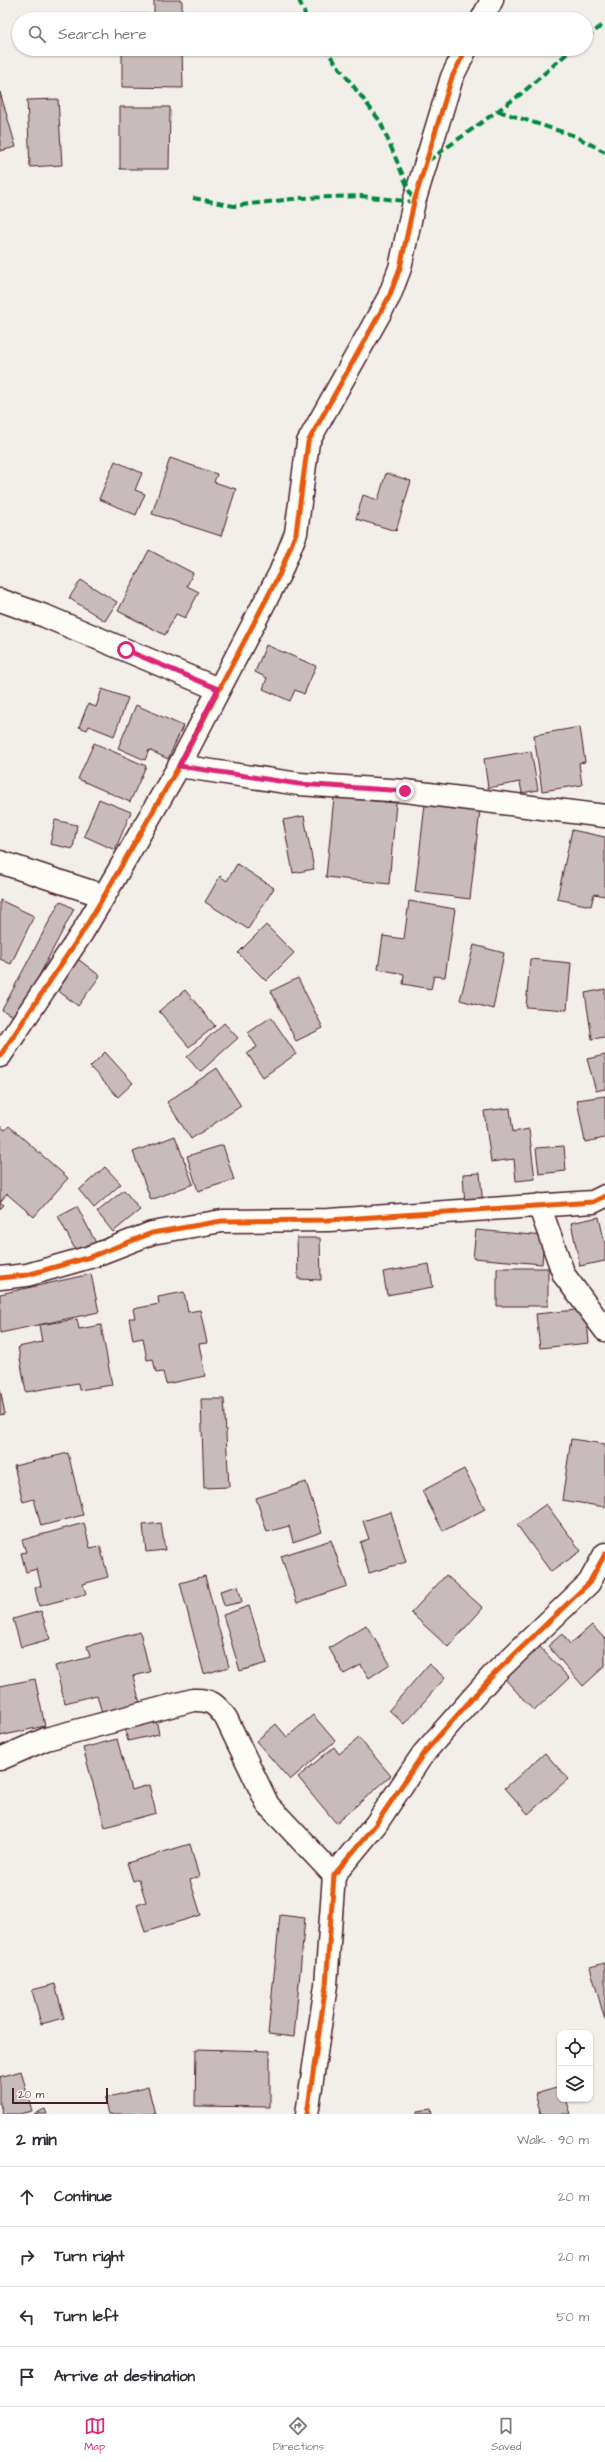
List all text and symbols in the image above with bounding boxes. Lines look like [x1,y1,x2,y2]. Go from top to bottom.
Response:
search box [12,12,593,56]
icon: search [26,23,48,45]
text: Search here [58,24,147,45]
route start [117,641,135,659]
route end [396,782,414,800]
map controls [557,2030,593,2102]
button: locate [557,2030,593,2066]
button: layers [557,2066,593,2102]
scale bar [12,2086,108,2105]
text: 20 m [18,2087,44,2102]
text: 2 min [16,2128,57,2152]
text: Walk · 90 m [517,2131,589,2149]
icon: ahead [16,2186,38,2208]
text: Continue [54,2186,112,2207]
text: 20 m [558,2188,589,2206]
icon: right [16,2246,38,2268]
text: Turn right [54,2246,125,2267]
text: 20 m [558,2248,589,2266]
icon: left [16,2306,38,2328]
text: Turn left [54,2306,118,2327]
text: 50 m [556,2308,589,2326]
icon: arrive [16,2366,38,2388]
text: Arrive at destination [54,2366,195,2387]
tab: Map [84,2415,106,2454]
tab: Directions [273,2415,324,2454]
tab: Saved [491,2415,521,2454]

